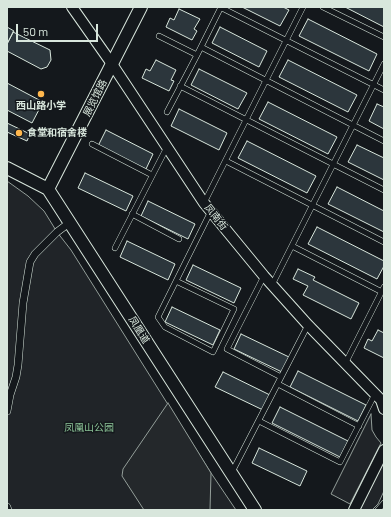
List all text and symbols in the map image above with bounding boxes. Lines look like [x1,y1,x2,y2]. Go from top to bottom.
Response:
scale bar [18,16,100,42]
text: 50 m [23,24,48,38]
street label: 展览馆路 [81,77,109,119]
marker: 西山路小学 [36,89,46,99]
place label: 西山路小学 [16,100,66,112]
place label: 食堂和宿舍楼 [27,127,87,139]
marker: 食堂和宿舍楼 [14,128,24,138]
street label: 凤南街 [202,202,230,232]
street label: 凤凰道 [126,314,152,346]
park label: 凤凰山公园 [64,422,114,434]

